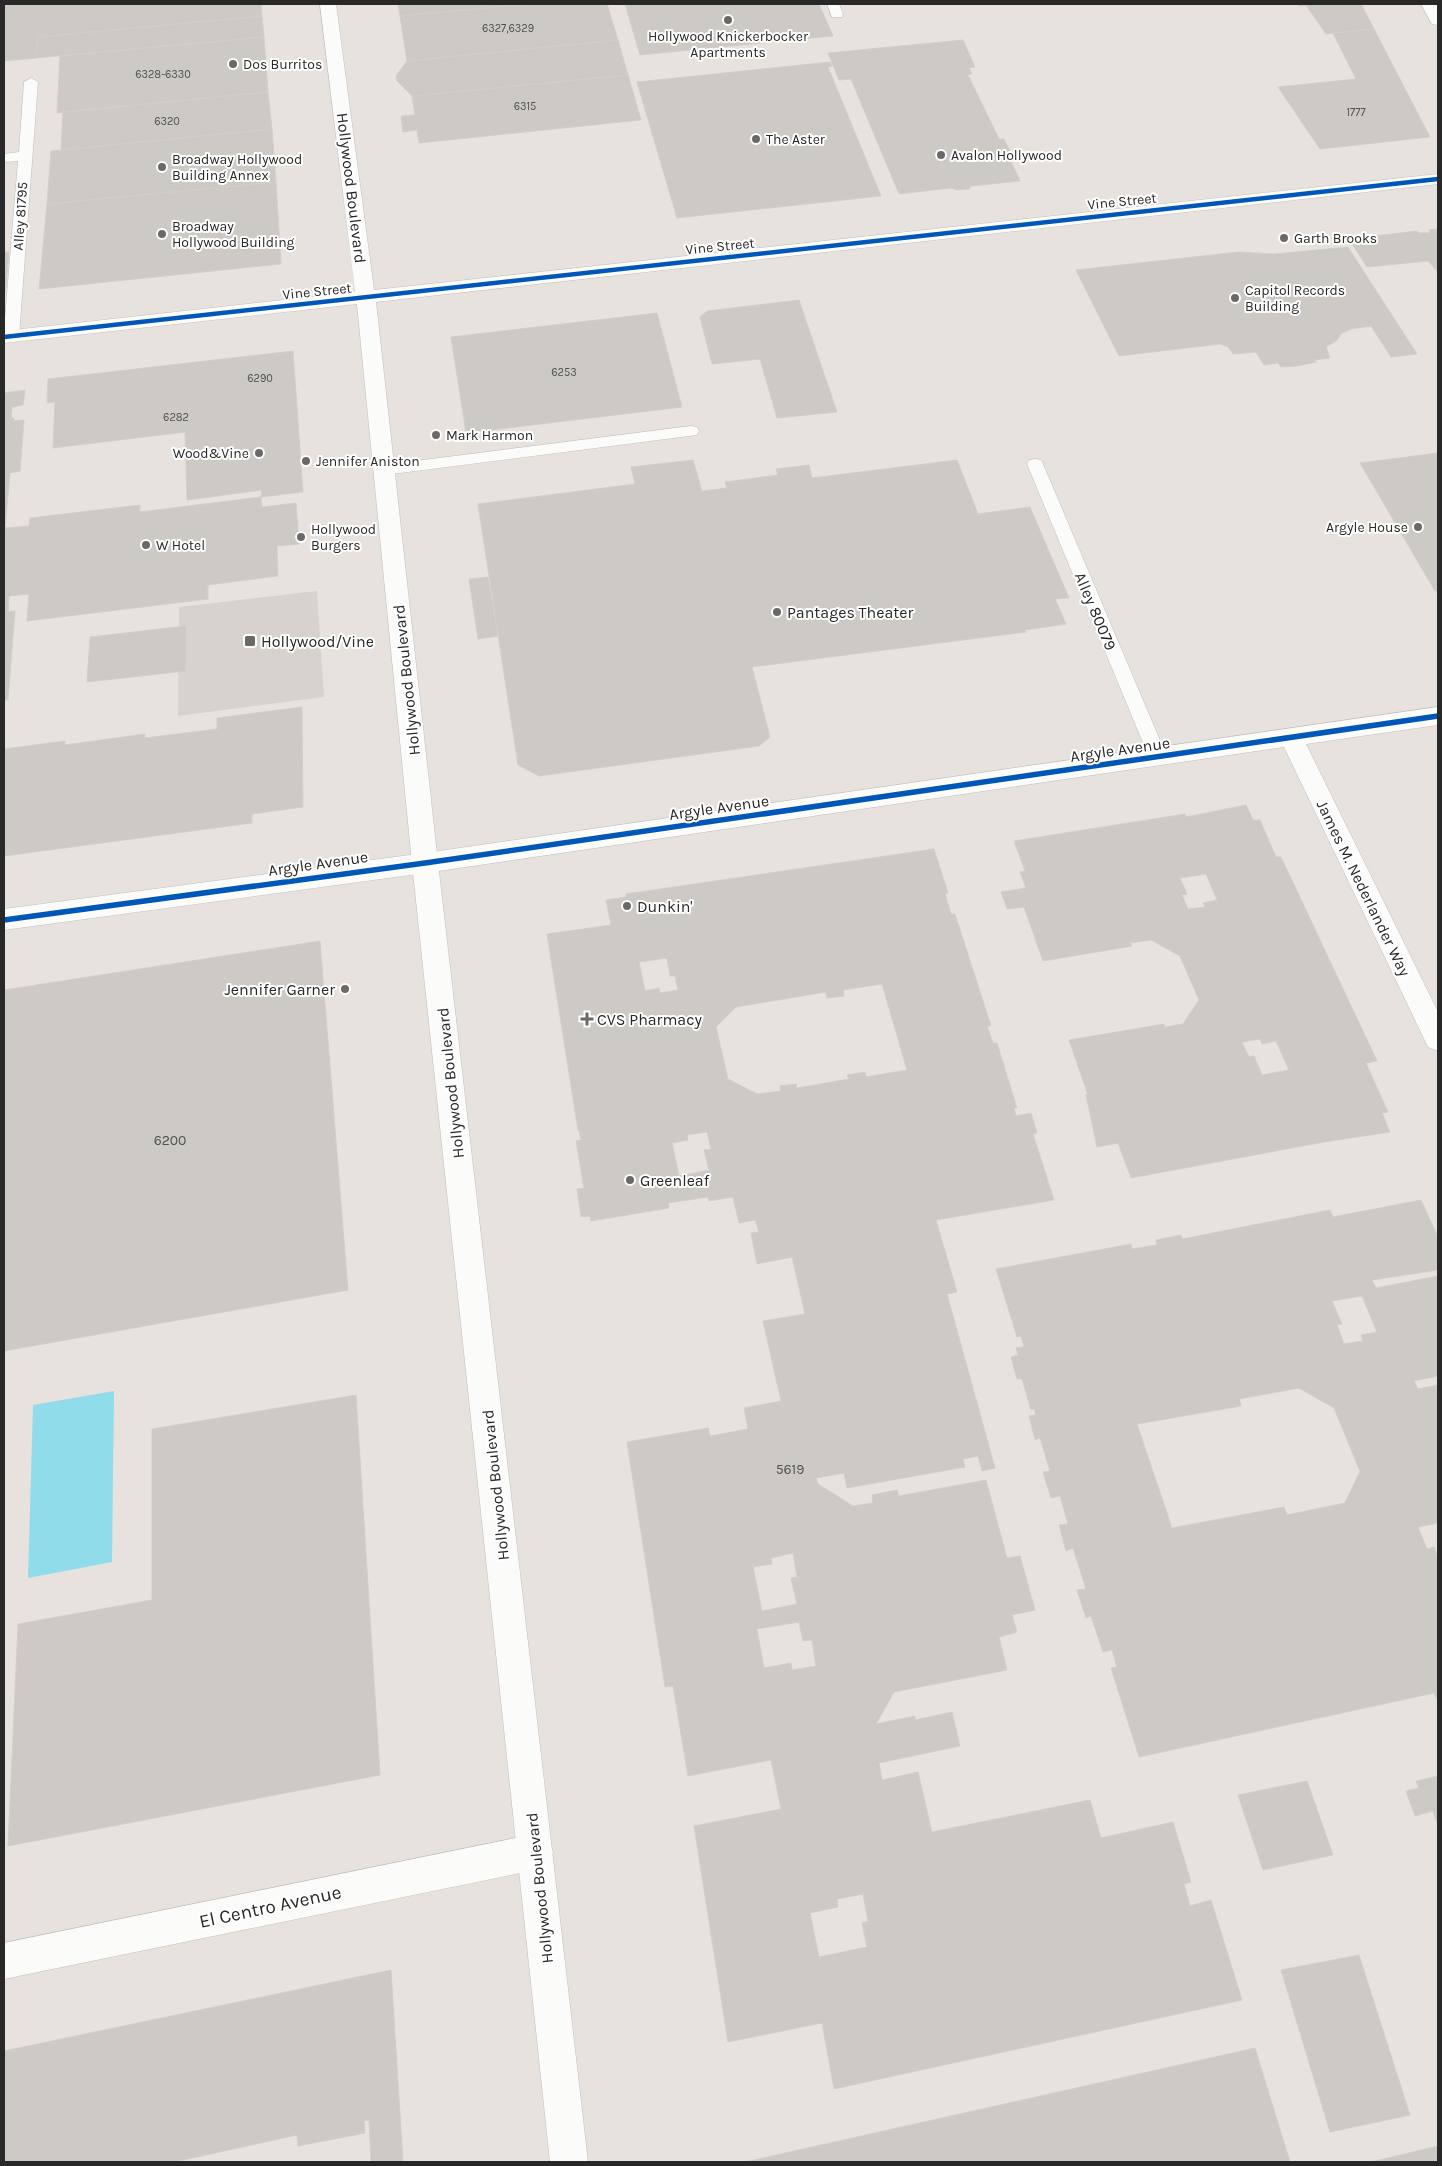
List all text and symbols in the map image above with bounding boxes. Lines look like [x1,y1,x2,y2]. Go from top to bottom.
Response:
marker: Hollywood Knickerbocker Apartments [722,14,734,26]
house number: 6327,6329 [482,22,534,35]
place label: Hollywood Knickerbocker Apartments [648,28,809,61]
place label: Dos Burritos [243,56,322,73]
marker: Dos Burritos [227,58,239,70]
house number: 6328-6330 [135,68,191,81]
house number: 6315 [514,100,536,113]
house number: 1777 [1346,106,1366,119]
street label: Hollywood Boulevard [333,112,370,264]
house number: 6320 [154,115,180,128]
place label: The Aster [766,131,826,148]
marker: The Aster [750,133,762,145]
place label: Avalon Hollywood [951,147,1062,164]
marker: Avalon Hollywood [935,149,947,161]
place label: Broadway Hollywood Building Annex [172,151,302,184]
marker: Broadway Hollywood Building Annex [156,161,168,173]
street label: Alley 81795 [10,181,31,251]
street label: Vine Street [1087,189,1157,214]
place label: Broadway Hollywood Building [172,218,295,251]
marker: Broadway Hollywood Building [156,228,168,240]
place label: Garth Brooks [1294,230,1377,247]
marker: Garth Brooks [1278,232,1290,244]
street label: Vine Street [685,234,755,259]
street label: Vine Street [282,279,352,304]
place label: Capitol Records Building [1245,282,1345,315]
marker: Capitol Records Building [1229,292,1241,304]
house number: 6253 [551,366,577,379]
house number: 6290 [247,372,273,385]
house number: 6282 [163,411,189,424]
place label: Mark Harmon [446,427,533,444]
marker: Mark Harmon [430,429,442,441]
place label: Wood&Vine [173,445,249,462]
marker: Wood&Vine [253,447,265,459]
place label: Jennifer Aniston [316,453,420,470]
marker: Jennifer Aniston [300,455,312,467]
place label: Argyle House [1326,519,1408,536]
place label: Hollywood Burgers [311,521,376,554]
marker: Argyle House [1412,521,1424,533]
marker: Hollywood Burgers [295,531,307,543]
place label: W Hotel [156,537,205,554]
marker: W Hotel [140,539,152,551]
street label: Alley 80079 [1071,569,1121,653]
place label: Pantages Theater [787,603,914,622]
street label: Hollywood Boulevard [389,604,424,756]
marker: Pantages Theater [771,606,783,618]
place label: Hollywood/Vine [261,632,374,651]
marker: Hollywood/Vine [243,634,257,648]
street label: Argyle Avenue [1069,733,1171,766]
street label: Argyle Avenue [668,791,770,824]
street label: James M. Nederlander Way [1313,797,1415,980]
street label: Argyle Avenue [267,847,369,880]
place label: Dunkin' [637,897,693,916]
marker: Dunkin' [621,900,633,912]
place label: Jennifer Garner [224,980,335,999]
marker: Jennifer Garner [339,983,351,995]
street label: Hollywood Boulevard [433,1007,468,1159]
place label: CVS Pharmacy [597,1010,702,1029]
marker: CVS Pharmacy [581,1013,593,1025]
house number: 6200 [154,1132,186,1149]
place label: Greenleaf [640,1171,710,1190]
marker: Greenleaf [624,1174,636,1186]
street label: Hollywood Boulevard [478,1409,513,1561]
house number: 5619 [776,1461,804,1478]
street label: Hollywood Boulevard [522,1812,557,1964]
street label: El Centro Avenue [197,1881,343,1933]

